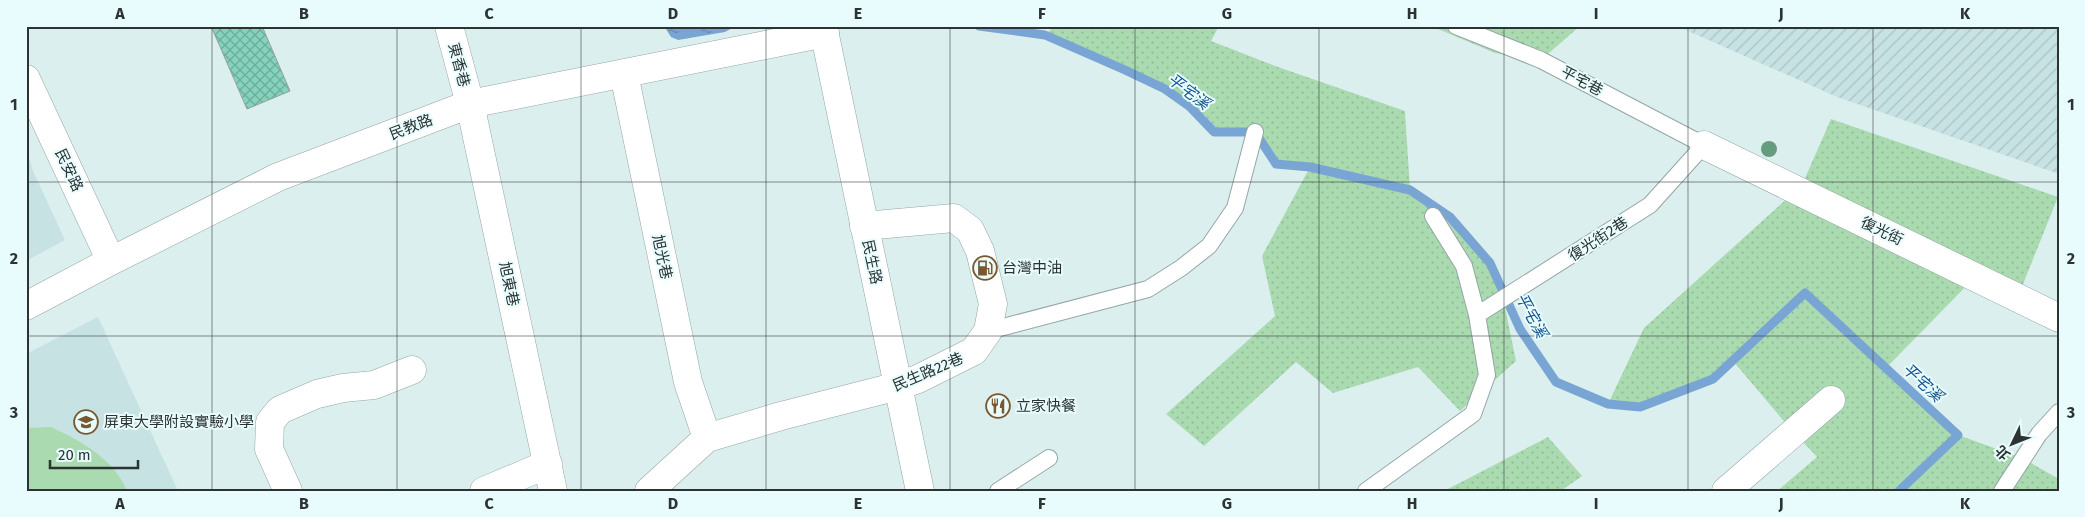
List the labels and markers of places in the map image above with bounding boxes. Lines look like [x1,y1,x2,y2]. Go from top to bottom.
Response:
fuel station icon: 台灣中油 [972,255,998,281]
place label: 台灣中油 [1002,259,1062,277]
restaurant icon: 立家快餐 [985,393,1011,419]
place label: 立家快餐 [1016,397,1076,415]
school or university icon: 屏東大學附設實驗小學 [73,409,99,435]
place label: 屏東大學附設實驗小學 [104,413,254,431]

